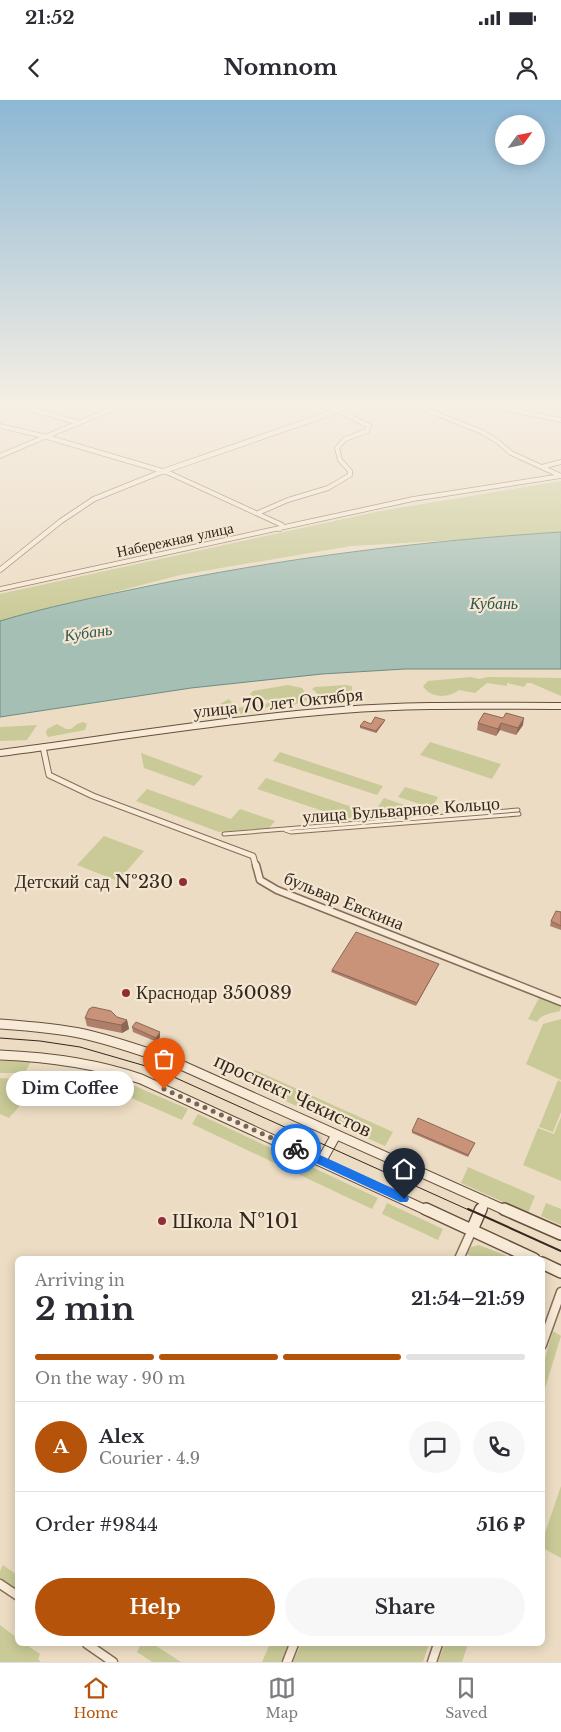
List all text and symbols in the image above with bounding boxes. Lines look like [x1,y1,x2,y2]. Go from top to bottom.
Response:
text: 21:52 [25,6,75,29]
icon: back [20,54,48,82]
text: Nomnom [224,54,337,81]
icon: person [513,54,541,82]
north arrow [495,115,545,165]
map controls [495,115,545,165]
street label: Набережная улица [115,518,235,561]
water label: Кубань [469,593,518,613]
water label: Кубань [62,619,113,645]
street label: улица 70 лет Октября [192,683,364,723]
street label: улица Бульварное Кольцо [302,792,500,828]
street label: бульвар Евскина [281,867,407,935]
place label: Детский сад №230 [15,871,173,893]
marker: Детский сад №230 [177,876,189,888]
place label: Краснодар 350089 [136,982,292,1004]
marker: Краснодар 350089 [120,987,132,999]
pin [143,1038,185,1089]
icon: bag [150,1045,178,1073]
street label: проспект Чекистов [210,1047,376,1143]
callout: Dim Coffee [6,1072,134,1106]
text: Dim Coffee [21,1078,119,1098]
courier [271,1124,321,1174]
icon: bike [282,1135,310,1163]
pin [383,1148,425,1199]
icon: home [390,1155,418,1183]
place label: Школа №101 [172,1208,299,1234]
marker: Школа №101 [156,1215,168,1227]
text: Arriving in [35,1270,125,1290]
text: 21:54–21:59 [411,1287,525,1310]
text: 2 min [35,1289,135,1329]
text: On the way · 90 m [35,1368,185,1388]
button: chat [409,1421,461,1473]
button: phone [473,1421,525,1473]
text: Alex [99,1425,144,1448]
text: A [53,1435,69,1458]
text: Courier · 4.9 [99,1448,200,1468]
text: Order #9844 [35,1513,158,1536]
text: 516 ₽ [476,1513,525,1536]
button: Help [35,1578,275,1636]
button: Share [285,1578,525,1636]
tab: Home [74,1674,118,1722]
tab: Map [266,1674,298,1722]
tab: Saved [445,1674,487,1722]

